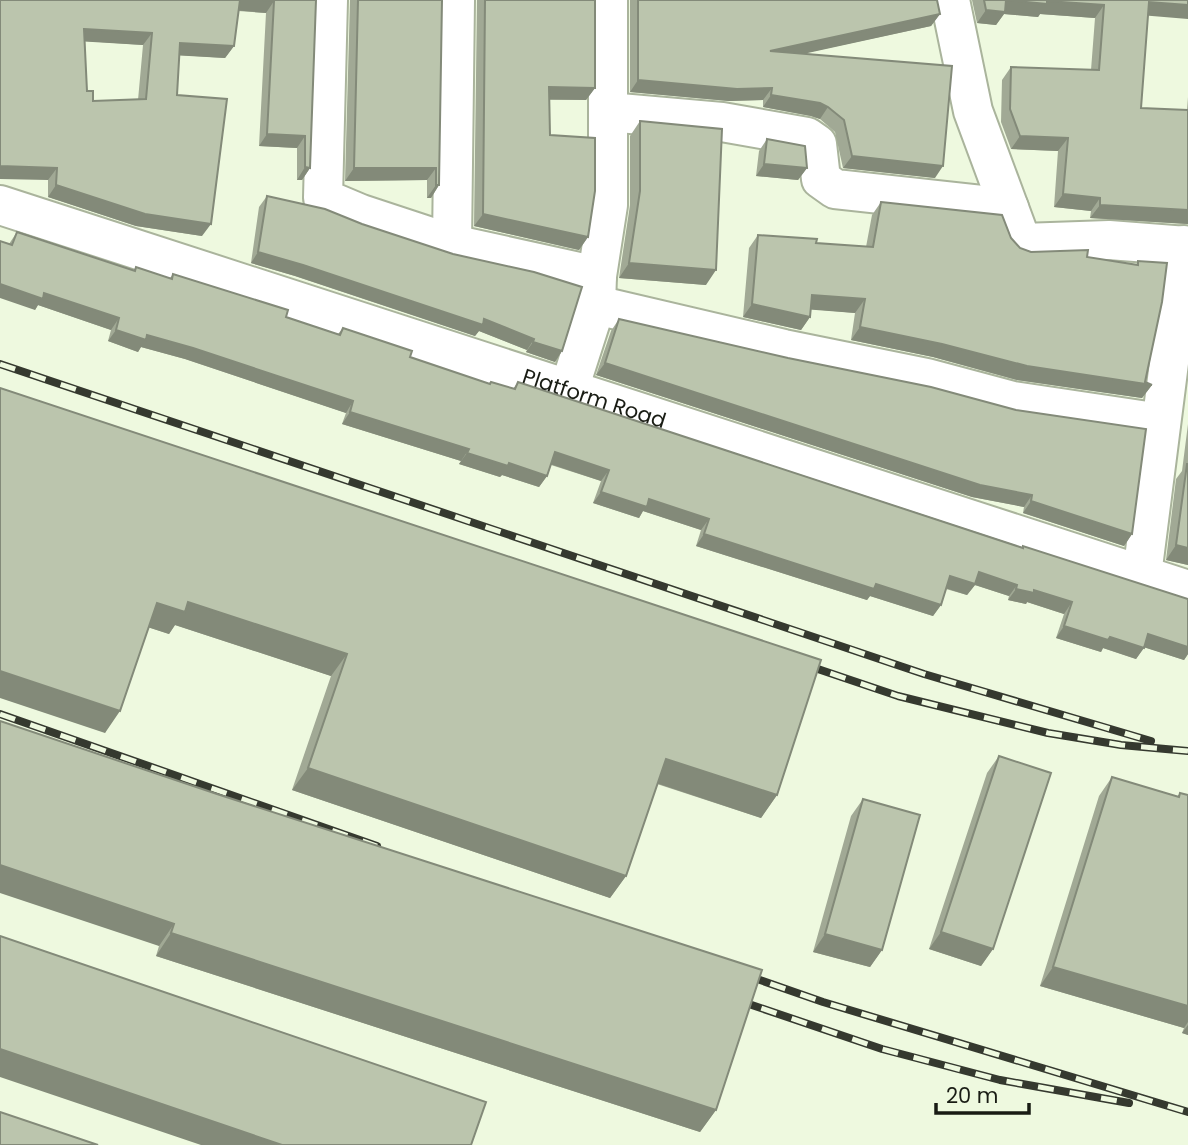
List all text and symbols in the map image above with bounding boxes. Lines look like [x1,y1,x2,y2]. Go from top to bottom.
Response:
street label: Platform Road [519,361,670,434]
scale bar [936,1072,1029,1116]
text: 20 m [946,1081,999,1110]

